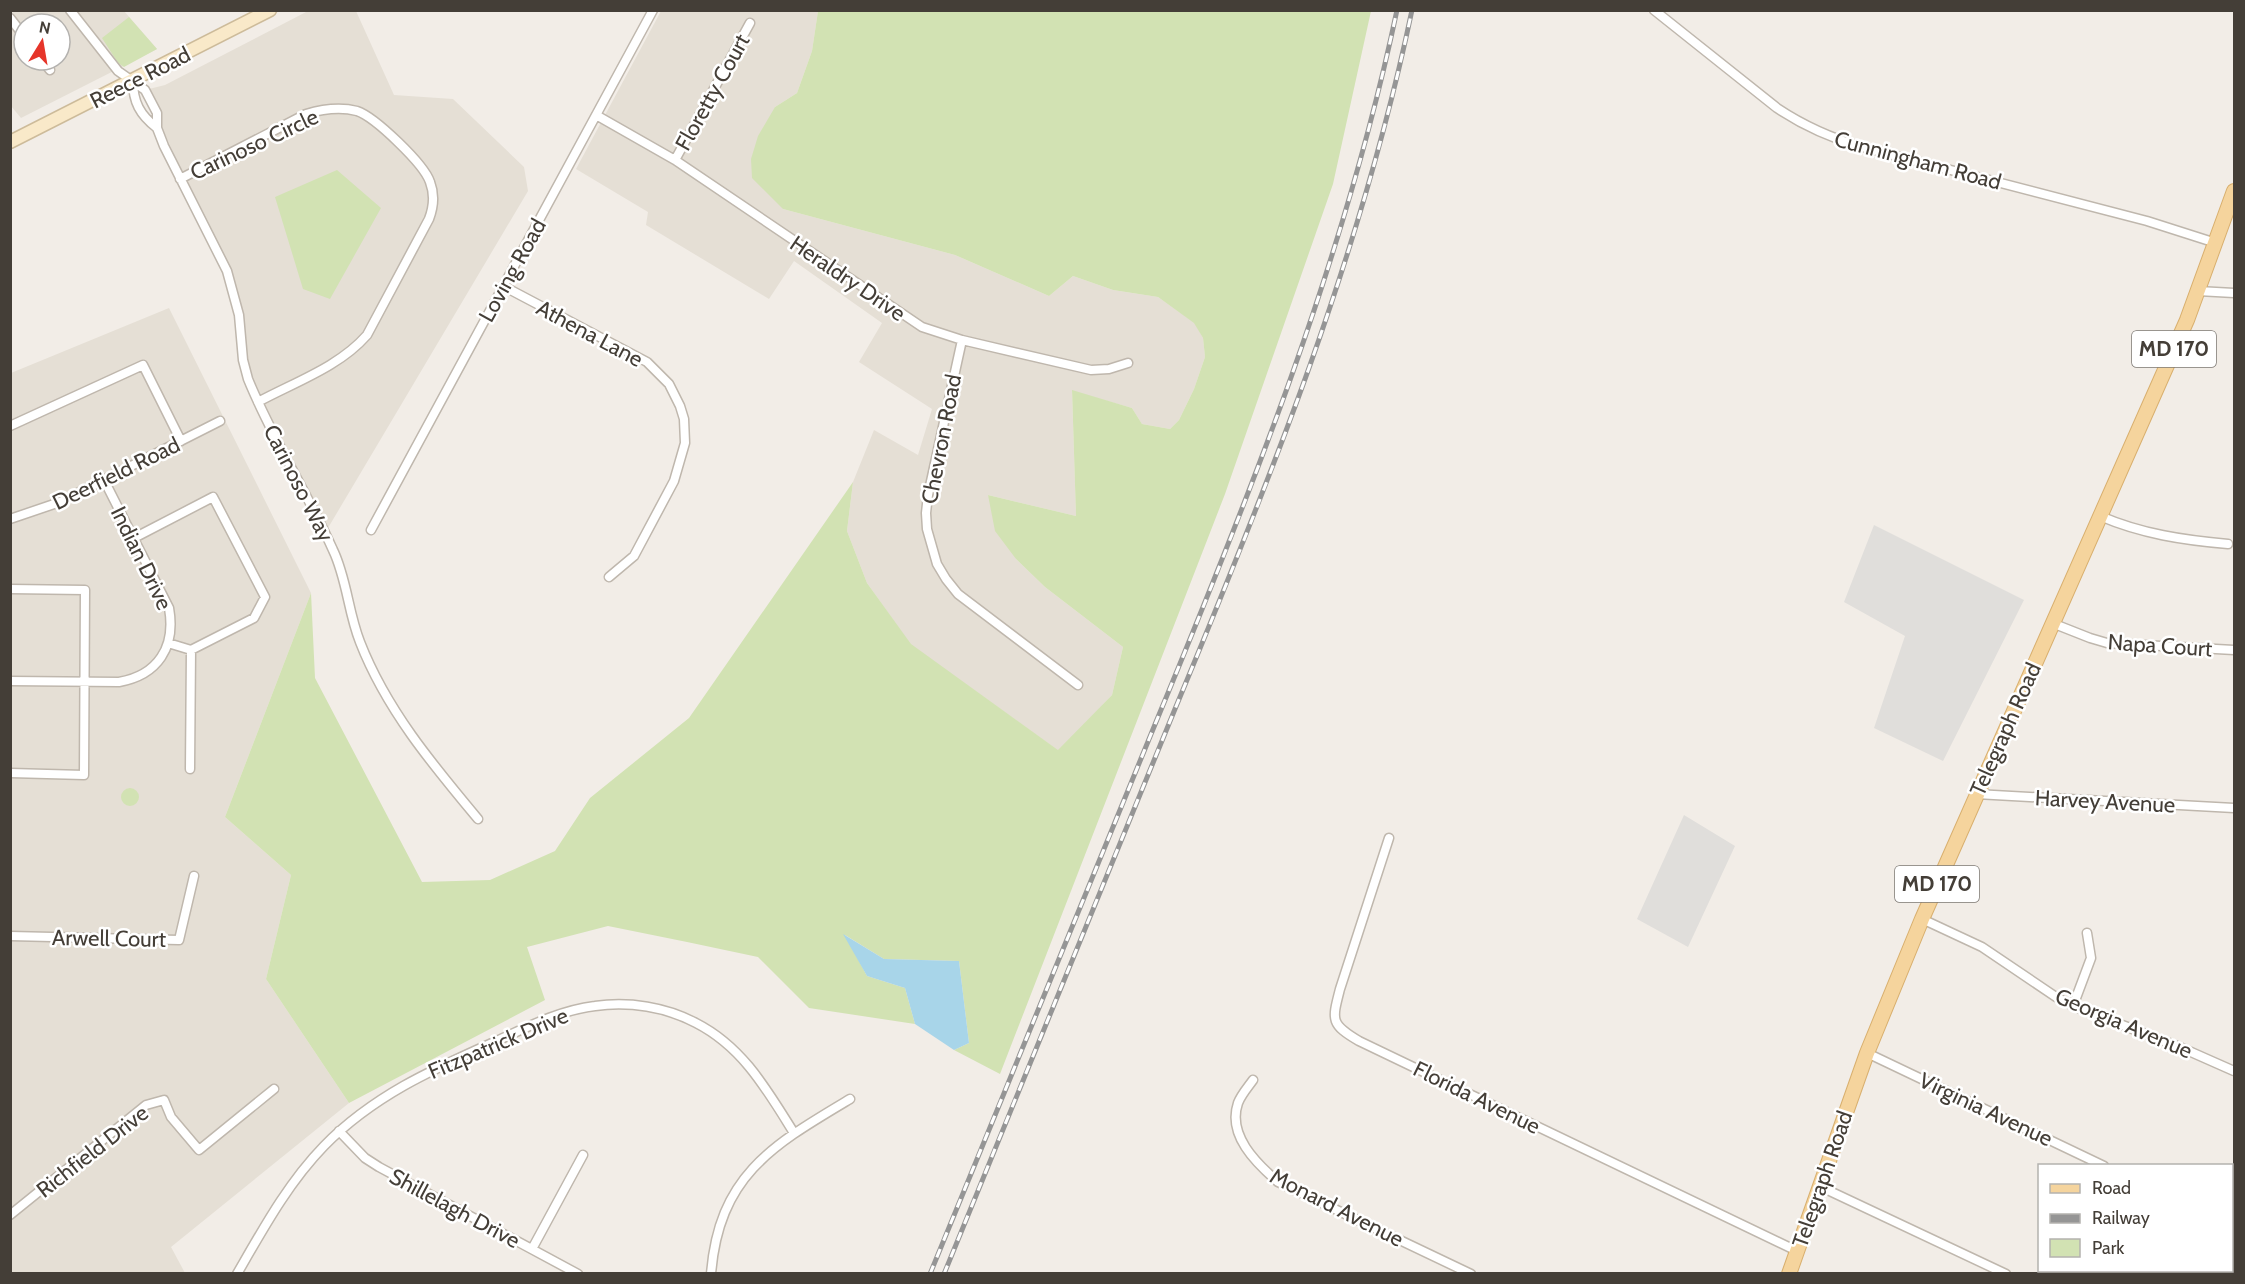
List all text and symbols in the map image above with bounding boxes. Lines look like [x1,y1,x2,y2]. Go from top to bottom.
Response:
north arrow [12,12,72,72]
text: N [37,17,52,38]
street label: Floretty Court [669,29,756,155]
street label: Reece Road [85,41,195,114]
street label: Carinoso Circle [186,103,323,186]
street label: Cunningham Road [1831,125,2004,196]
street label: Loving Road [473,214,552,327]
street label: Heraldry Drive [785,230,911,327]
street label: Athena Lane [532,294,648,373]
road number: MD 170 [2132,331,2216,367]
street label: Chevron Road [916,372,967,506]
street label: Carinoso Way [258,420,340,546]
street label: Deerfield Road [48,431,184,516]
street label: Indian Drive [105,502,178,614]
street label: Napa Court [2107,628,2214,663]
street label: Telegraph Road [1964,659,2047,800]
street label: Harvey Avenue [2034,784,2176,819]
road number: MD 170 [1895,866,1979,902]
street label: Arwell Court [52,924,167,953]
street label: Georgia Avenue [2051,982,2196,1064]
street label: Fitzpatrick Drive [424,1002,572,1085]
street label: Florida Avenue [1409,1055,1545,1140]
street label: Virginia Avenue [1915,1067,2057,1152]
street label: Richfield Drive [31,1099,154,1203]
street label: Telegraph Road [1786,1107,1858,1251]
street label: Monard Avenue [1266,1162,1408,1253]
street label: Shillelagh Drive [385,1163,525,1254]
legend [2038,1164,2233,1272]
text: Road [2092,1177,2131,1199]
text: Railway [2092,1207,2150,1229]
text: Park [2092,1237,2125,1259]

